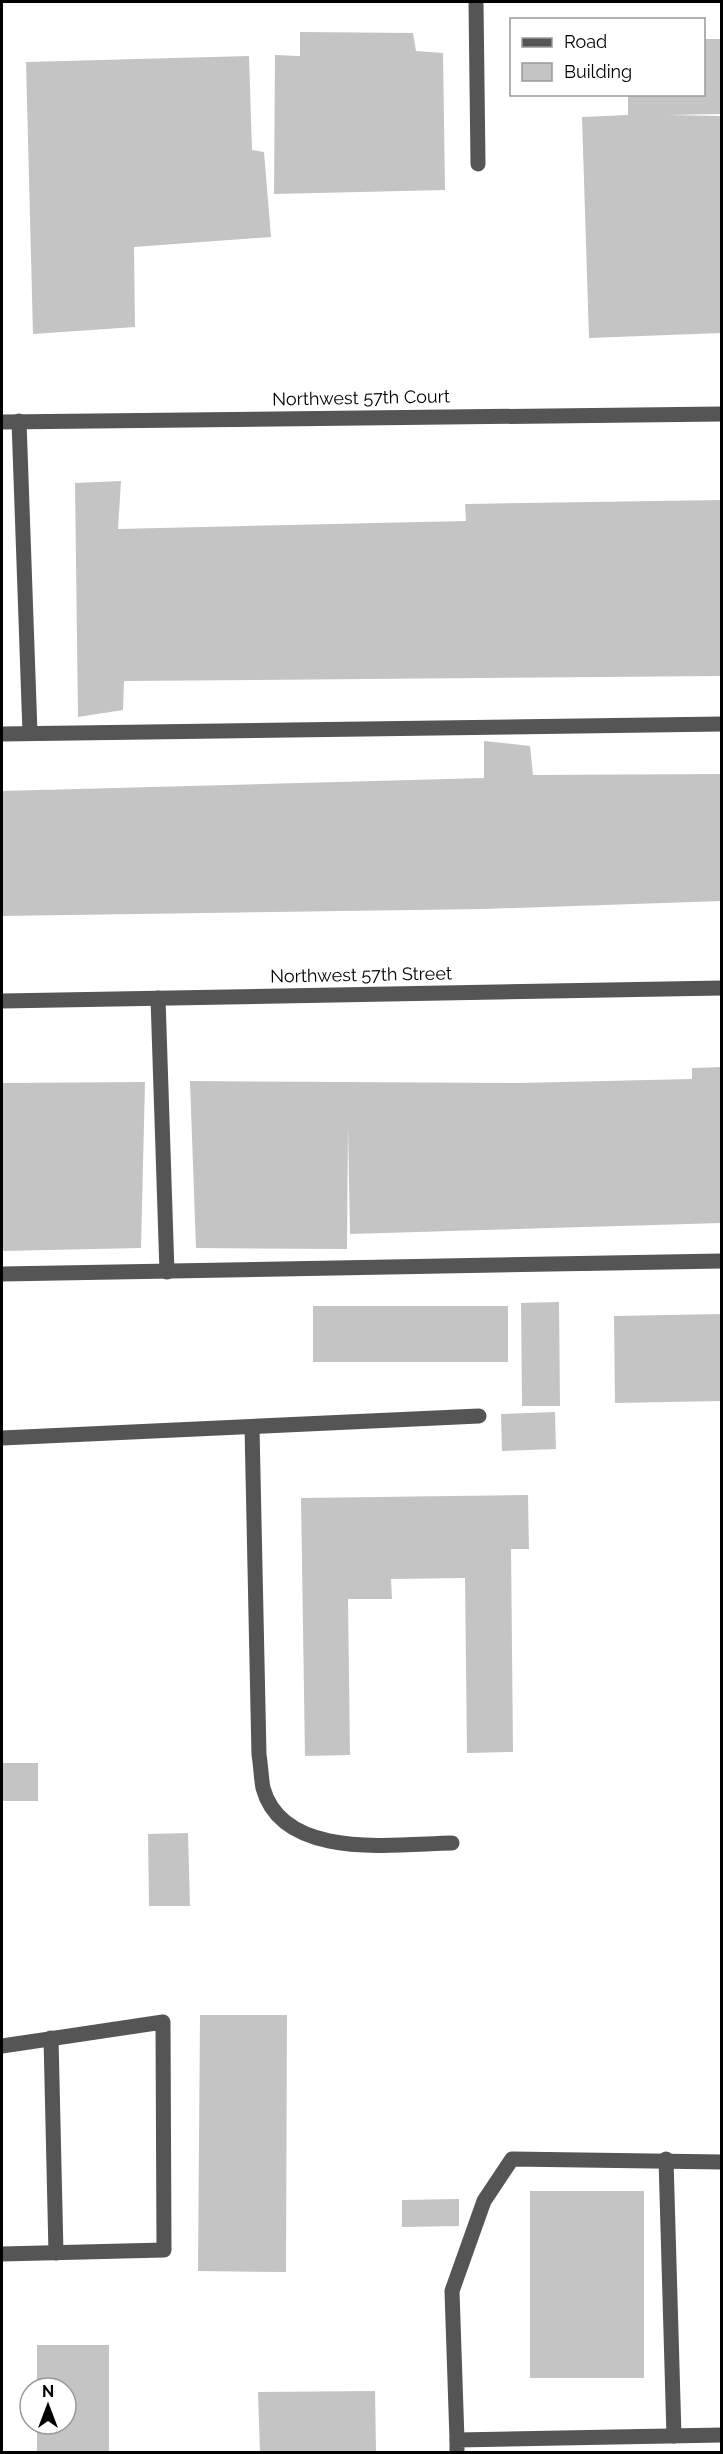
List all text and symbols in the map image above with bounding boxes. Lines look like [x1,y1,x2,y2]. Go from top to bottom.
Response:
legend [510,18,705,96]
text: Road [564,31,607,52]
text: Building [564,61,632,82]
street label: Northwest 57th Court [272,385,450,410]
street label: Northwest 57th Street [270,962,452,987]
north arrow [18,2376,78,2436]
text: N [42,2382,54,2401]

